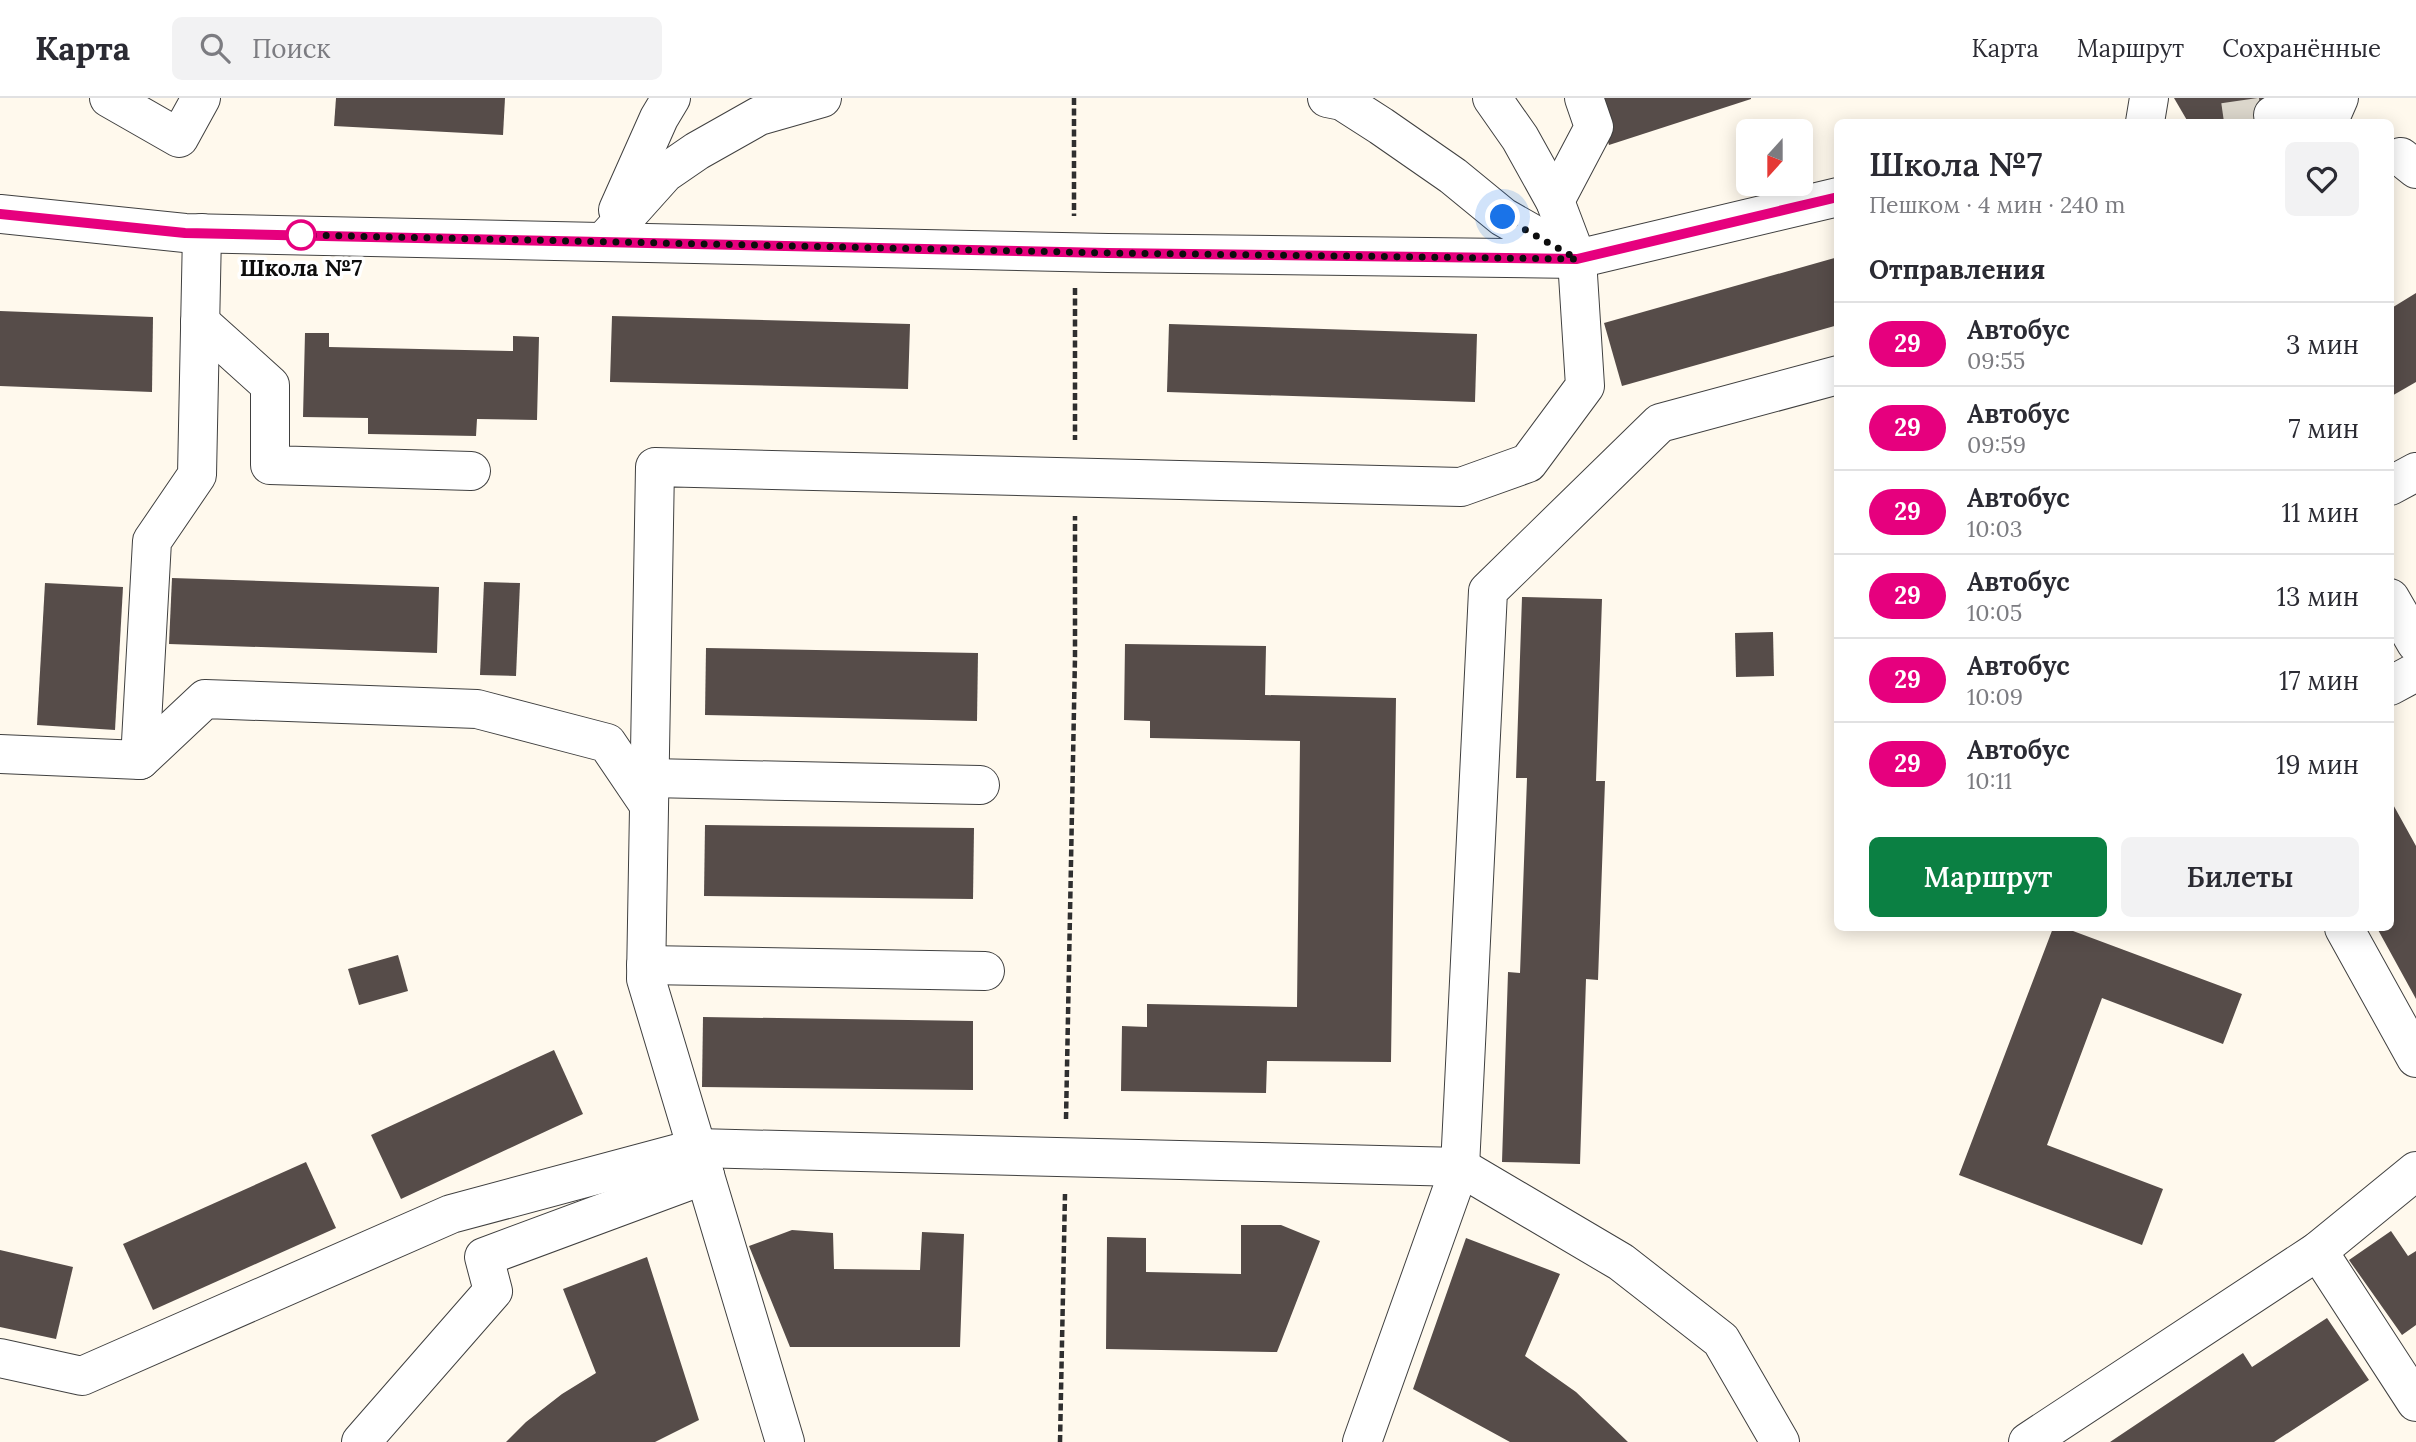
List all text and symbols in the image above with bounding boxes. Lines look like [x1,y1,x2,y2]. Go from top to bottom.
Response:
search box [172,17,662,80]
text: Карта [35,27,130,69]
icon: search [196,29,234,67]
text: Поиск [252,32,331,65]
text: Карта [1971,33,2039,64]
text: Маршрут [2077,33,2184,64]
text: Сохранённые [2222,33,2381,64]
north arrow [1736,119,1813,196]
map controls [1736,119,1813,196]
button: heart [2285,142,2359,216]
text: Школа №7 [1869,143,2042,185]
text: Пешком · 4 мин · 240 m [1869,190,2125,219]
your location [1485,199,1520,234]
marker: Школа №7 [286,220,316,250]
place label: Школа №7 [240,253,362,282]
text: Отправления [1869,253,2045,286]
text: Автобус [1967,313,2070,346]
text: 29 [1894,328,1921,359]
text: 3 мин [2286,328,2359,361]
text: 09:55 [1967,346,2025,375]
text: Автобус [1967,397,2070,430]
text: 29 [1894,412,1921,443]
text: 7 мин [2289,412,2359,445]
text: 09:59 [1967,430,2026,459]
text: Автобус [1967,481,2070,514]
text: 29 [1894,496,1921,527]
text: 11 мин [2282,496,2359,529]
text: 10:03 [1967,514,2023,543]
text: Автобус [1967,565,2070,598]
text: 29 [1894,580,1921,611]
text: 13 мин [2277,580,2359,613]
text: 10:05 [1967,598,2022,627]
text: Автобус [1967,649,2070,682]
text: 29 [1894,664,1921,695]
text: 17 мин [2279,664,2359,697]
text: 10:09 [1967,682,2023,711]
text: Автобус [1967,733,2070,766]
text: 29 [1894,748,1921,779]
text: 19 мин [2276,748,2359,781]
text: 10:11 [1967,766,2012,795]
button: Маршрут [1869,837,2107,917]
button: Билеты [2121,837,2359,917]

